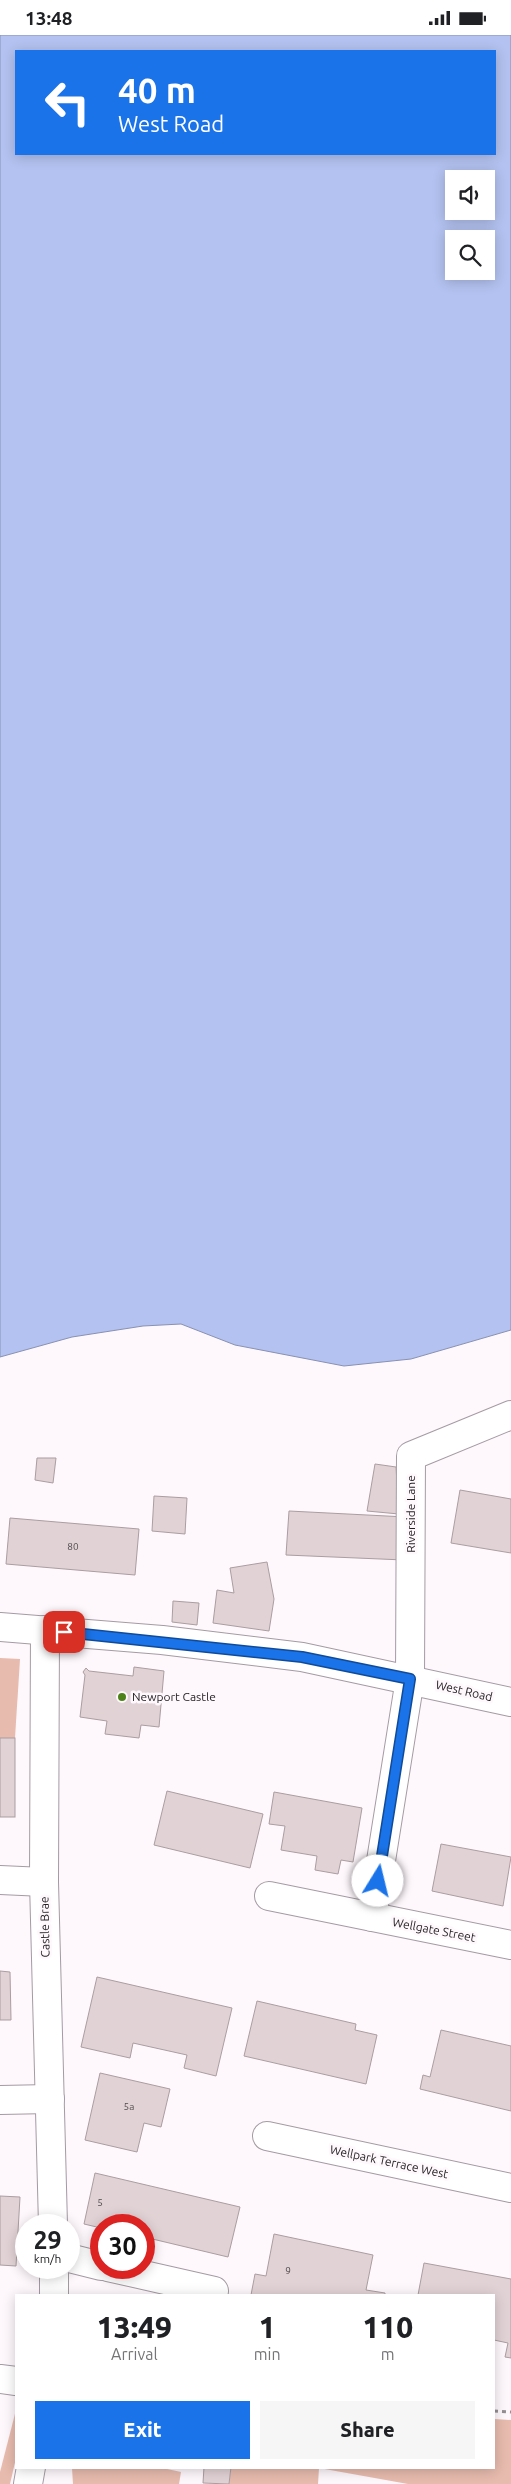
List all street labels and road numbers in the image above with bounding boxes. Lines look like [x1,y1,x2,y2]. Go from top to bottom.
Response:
street label: Riverside Lane [404,1475,417,1553]
street label: West Road [434,1678,494,1703]
street label: Castle Brae [37,1896,52,1958]
street label: Wellgate Street [391,1915,477,1944]
street label: Wellpark Terrace West [329,2143,450,2180]

